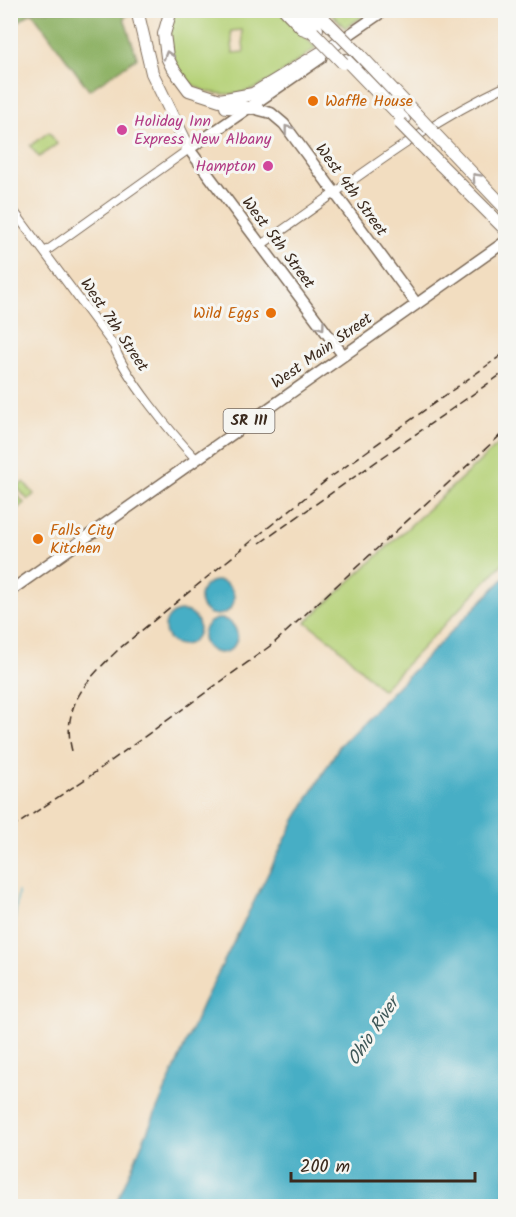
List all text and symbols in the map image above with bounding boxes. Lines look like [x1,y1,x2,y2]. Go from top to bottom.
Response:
one-way arrow [163,50,175,61]
place label: Waffle House [325,89,413,114]
marker: Waffle House [306,94,320,108]
place label: Holiday Inn Express New Albany [134,109,272,152]
marker: Holiday Inn Express New Albany [115,123,129,137]
one-way arrow [284,125,295,136]
street label: West 4th Street [309,138,394,242]
place label: Hampton [195,154,256,179]
marker: Hampton [261,159,275,173]
one-way arrow [472,174,483,185]
street label: West 5th Street [235,192,321,295]
street label: West 7th Street [73,273,155,378]
place label: Wild Eggs [193,301,259,326]
marker: Wild Eggs [264,306,278,320]
street label: West Main Street [266,306,378,395]
one-way arrow [314,319,325,330]
road number: SR 111 [224,409,274,433]
place label: Falls City Kitchen [50,518,115,561]
marker: Falls City Kitchen [31,532,45,546]
water label: Ohio River [341,989,410,1072]
scale bar [291,1145,476,1183]
text: 200 m [300,1153,350,1182]

